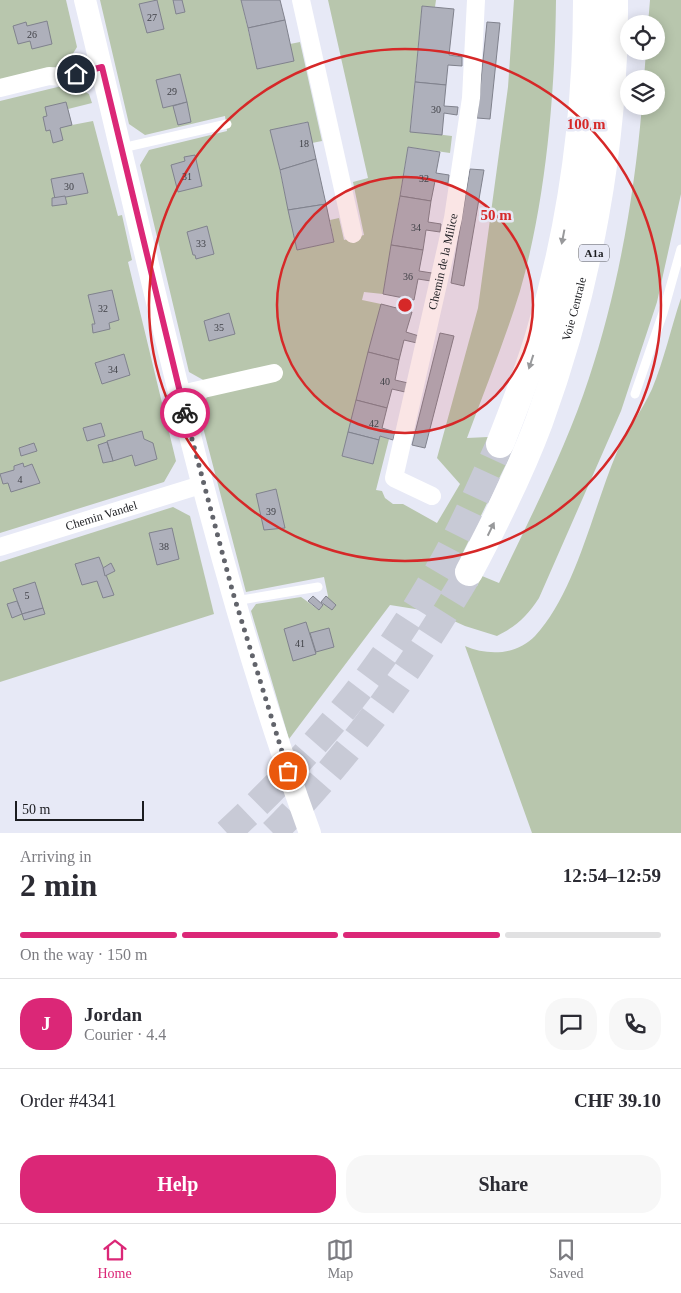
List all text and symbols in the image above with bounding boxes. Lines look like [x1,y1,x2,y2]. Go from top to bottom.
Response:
house number: 27 [147,12,157,23]
map controls [620,15,665,115]
button: locate [620,15,665,60]
house number: 26 [27,29,37,40]
pin [55,53,97,95]
icon: home [62,60,90,88]
button: layers [620,70,665,115]
house number: 29 [167,86,177,97]
house number: 30 [431,104,441,115]
text: 100 m [567,116,606,132]
house number: 18 [299,138,309,149]
house number: 31 [182,171,192,182]
house number: 32 [419,173,429,184]
house number: 30 [64,181,74,192]
text: 50 m [480,207,512,223]
street label: Chemin de la Milice [425,212,461,311]
house number: 34 [411,222,421,233]
one-way arrow [559,229,567,245]
house number: 33 [196,238,206,249]
road number: A1a [579,244,609,262]
house number: 36 [403,271,413,282]
street label: Voie Centrale [559,276,589,343]
centre of rings [396,296,414,314]
house number: 32 [98,303,108,314]
house number: 35 [214,322,224,333]
one-way arrow [526,355,534,370]
house number: 34 [108,364,118,375]
house number: 40 [380,376,390,387]
courier [160,388,210,438]
icon: bike [171,399,199,427]
house number: 42 [369,418,379,429]
house number: 4 [18,474,23,485]
street label: Chemin Vandel [64,498,139,533]
house number: 39 [266,506,276,517]
one-way arrow [487,522,495,536]
house number: 38 [159,541,169,552]
house number: 5 [25,590,30,601]
house number: 41 [295,638,305,649]
pin [267,750,309,792]
icon: bag [274,757,302,785]
scale bar [15,798,144,821]
text: 50 m [22,802,50,817]
text: Arriving in [20,848,92,865]
text: 12:54–12:59 [563,865,661,886]
text: 2 min [20,867,97,903]
text: On the way · 150 m [20,946,148,963]
button: chat [545,998,597,1050]
button: phone [609,998,661,1050]
text: Jordan [84,1004,142,1025]
text: J [41,1013,51,1034]
text: Courier · 4.4 [84,1026,166,1043]
text: Order #4341 [20,1090,117,1111]
text: CHF 39.10 [574,1090,661,1111]
button: Help [20,1155,336,1213]
button: Share [346,1155,661,1213]
tab: Home [97,1236,132,1282]
tab: Map [326,1236,354,1282]
tab: Saved [549,1236,584,1282]

